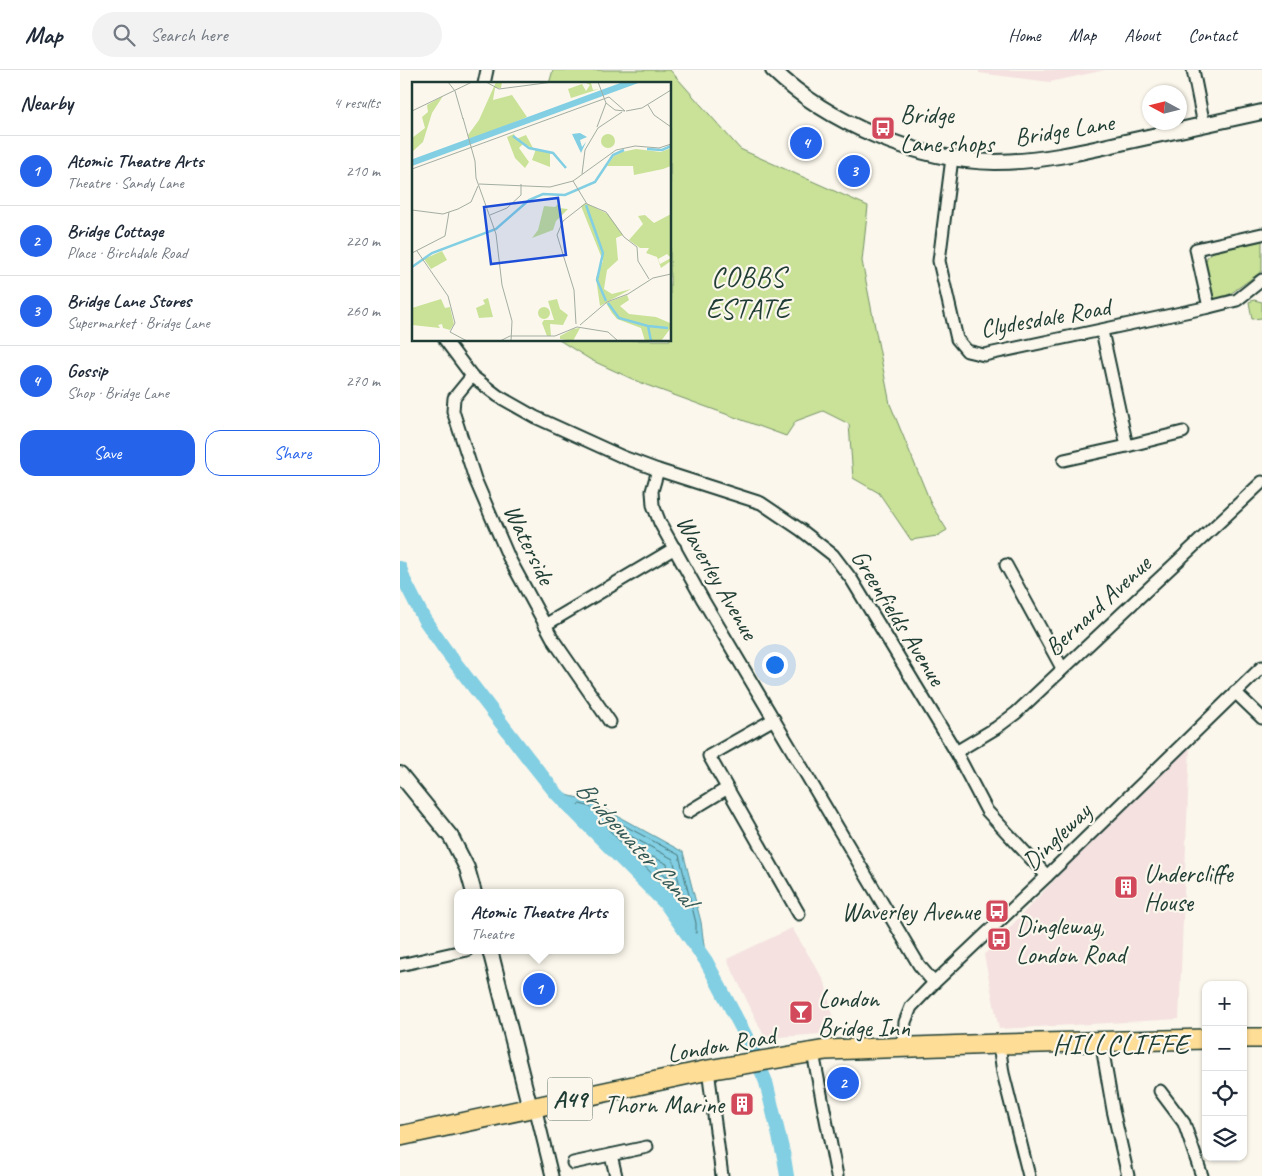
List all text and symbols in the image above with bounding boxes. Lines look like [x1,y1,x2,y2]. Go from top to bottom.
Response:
search box [92,12,442,57]
text: Map [25,20,62,50]
icon: search [110,21,138,49]
text: Search here [150,23,228,47]
text: Home [1008,24,1041,46]
text: Map [1069,24,1096,46]
text: About [1124,24,1160,46]
text: Contact [1188,24,1237,46]
inset map [412,82,671,341]
north arrow [1142,85,1187,130]
text: Nearby [20,90,73,116]
text: 4 results [333,93,380,113]
place label: Bridge Lane shops [900,99,996,160]
street label: Bridge Lane [1012,106,1118,154]
bus stop icon: Bridge Lane shops [870,115,896,141]
pin: 4 [790,124,822,162]
text: Atomic Theatre Arts [67,149,203,173]
pin: 3 [838,152,870,190]
text: 1 [32,161,40,181]
text: 210 m [346,161,380,181]
text: Theatre · Sandy Lane [67,173,184,193]
text: Bridge Cottage [67,219,163,243]
text: 2 [32,231,40,251]
text: 220 m [346,231,380,251]
text: Place · Birchdale Road [67,243,187,263]
district label: COBBS ESTATE [706,259,793,326]
text: Bridge Lane Stores [67,289,191,313]
street label: Clydesdale Road [978,290,1117,345]
text: 3 [32,301,40,321]
text: 260 m [346,301,380,321]
text: Supermarket · Bridge Lane [67,313,210,333]
text: Gossip [67,359,107,383]
text: 4 [32,371,40,391]
text: 270 m [346,371,380,391]
text: Shop · Bridge Lane [67,383,169,403]
button: Save [20,430,195,476]
button: Share [205,430,380,476]
street label: Waterside [496,499,563,592]
street label: Waverley Avenue [669,510,767,647]
street label: Greenfields Avenue [844,544,954,693]
street label: Bernard Avenue [1038,547,1159,663]
your location [762,652,788,678]
water label: Bridgewater Canal [568,773,709,920]
street label: Dingleway [1015,795,1099,877]
place label: Undercliffe House [1144,858,1235,919]
building icon: Undercliffe House [1113,874,1139,900]
popup [454,889,624,954]
place label: Waverley Avenue [842,896,982,928]
bus stop icon: Waverley Avenue [984,898,1010,924]
text: Atomic Theatre Arts [471,900,607,924]
place label: Dingleway, London Road [1016,910,1130,971]
text: Theatre [471,924,514,944]
bus stop icon: Dingleway, London Road [986,926,1012,952]
pin: 1 [523,970,555,1008]
map controls [1202,981,1247,1161]
button: + [1202,981,1247,1026]
place label: London Bridge Inn [818,983,911,1044]
bar icon: London Bridge Inn [788,999,814,1025]
street label: London Road [665,1019,782,1070]
button: − [1202,1026,1247,1071]
district label: HILLCLIFFE [1052,1027,1192,1062]
pin: 2 [827,1064,859,1102]
button: locate [1202,1071,1247,1116]
road number: A49 [548,1078,592,1120]
place label: Thorn Marine [604,1089,726,1121]
building icon: Thorn Marine [729,1091,755,1117]
button: layers [1202,1116,1247,1161]

